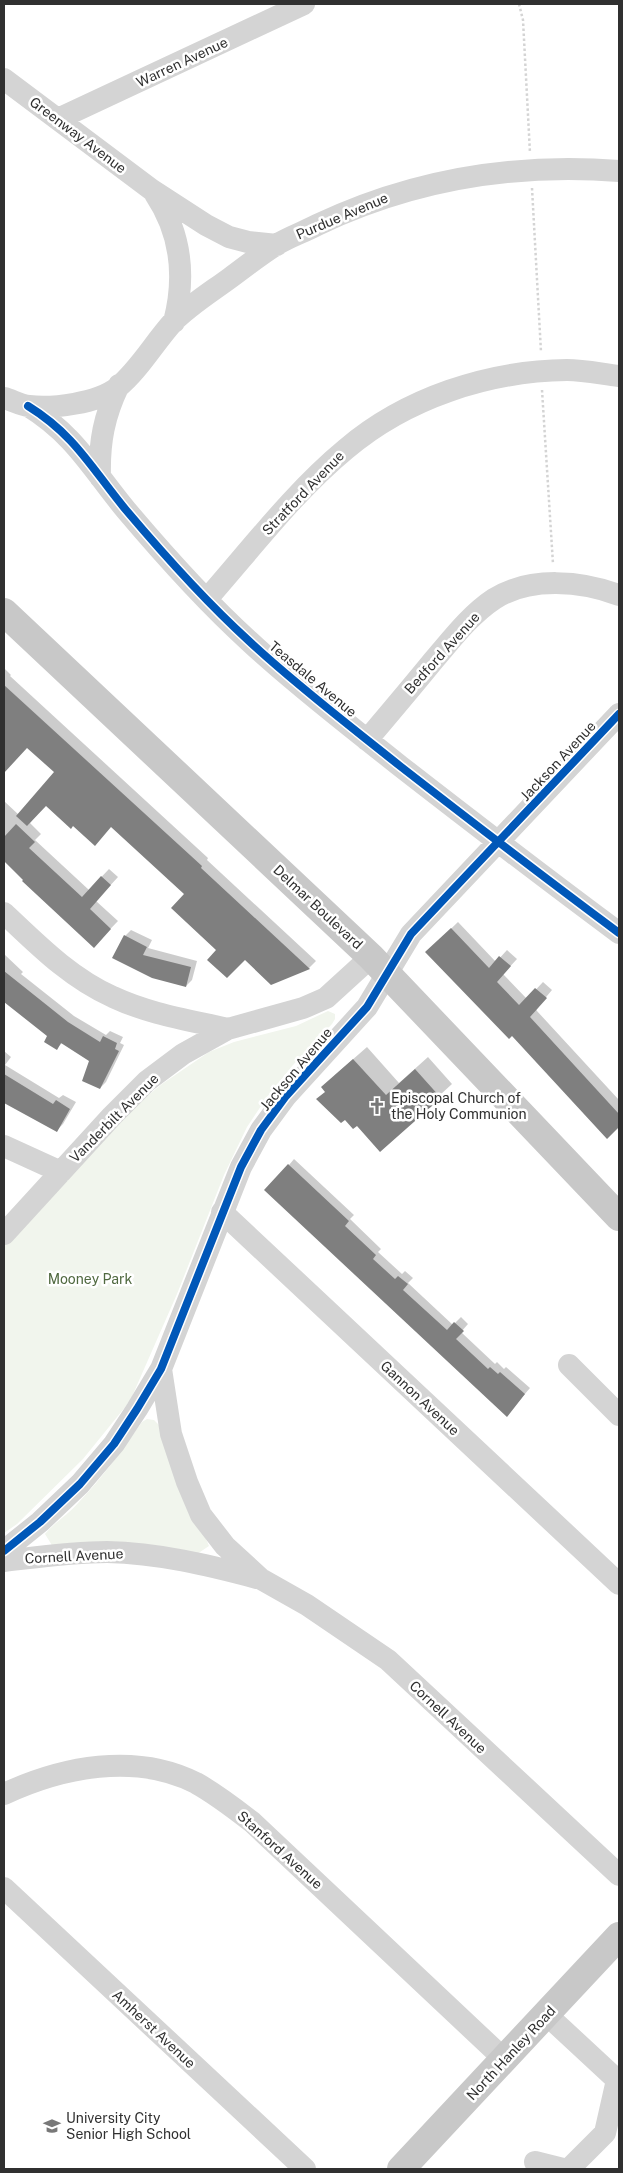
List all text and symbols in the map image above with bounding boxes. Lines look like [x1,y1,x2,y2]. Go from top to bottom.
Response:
street label: Warren Avenue [134,34,230,90]
street label: Greenway Avenue [27,94,129,176]
street label: Purdue Avenue [294,189,390,243]
street label: Stratford Avenue [259,448,347,538]
street label: Bedford Avenue [401,609,483,697]
street label: Teasdale Avenue [266,638,360,720]
street label: Jackson Avenue [517,718,599,804]
street label: Delmar Boulevard [270,862,366,952]
street label: Jackson Avenue [257,1024,335,1114]
street label: Vanderbilt Avenue [66,1070,162,1166]
place label: Episcopal Church of the Holy Communion [391,1090,527,1122]
church icon: Episcopal Church of the Holy Communion [367,1096,387,1116]
park label: Mooney Park [48,1271,133,1287]
street label: Gannon Avenue [377,1357,463,1439]
street label: Cornell Avenue [24,1545,124,1567]
street label: Cornell Avenue [406,1677,490,1757]
street label: Stanford Avenue [234,1808,326,1892]
street label: Amherst Avenue [109,1987,199,2071]
street label: North Hanley Road [463,2003,559,2103]
place label: University City Senior High School [66,2110,191,2142]
school or university icon: University City Senior High School [42,2116,62,2136]

